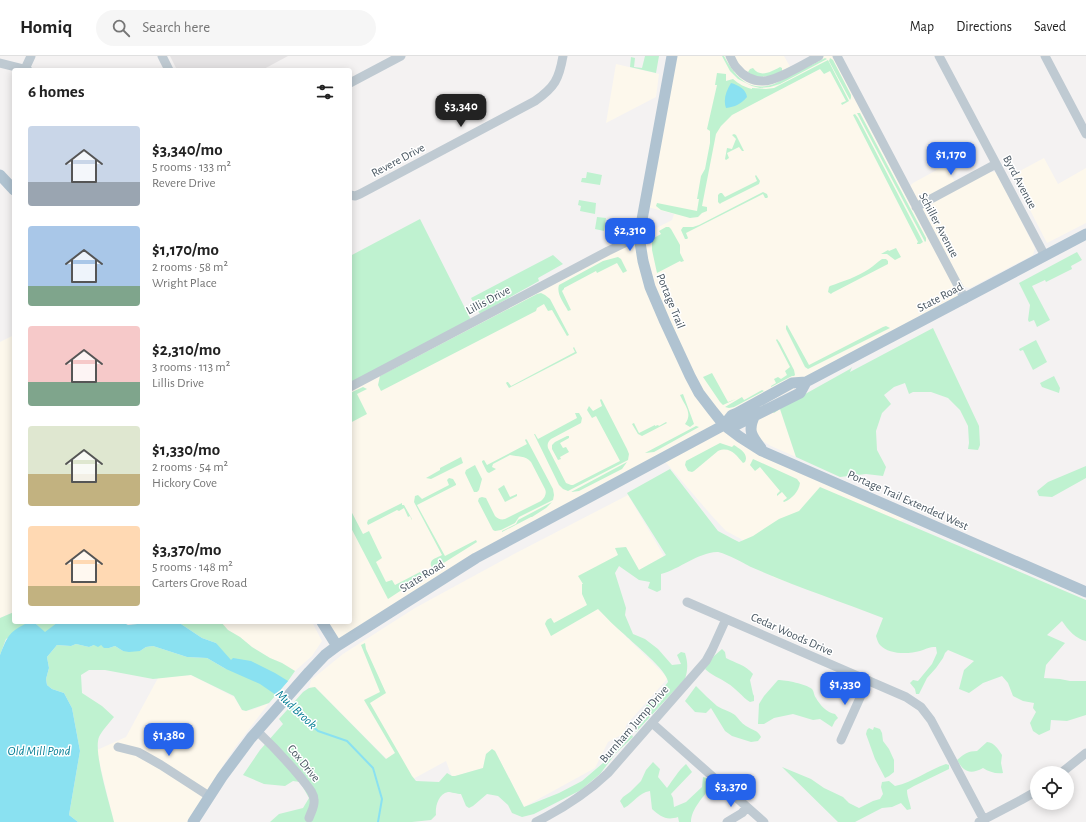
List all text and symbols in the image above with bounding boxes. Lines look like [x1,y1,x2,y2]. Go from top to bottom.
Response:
search box [96,10,376,46]
icon: search [110,17,132,39]
text: Homiq [20,18,72,37]
text: Search here [142,20,210,35]
text: Map [910,20,934,34]
text: Directions [956,20,1012,34]
text: Saved [1034,20,1066,34]
icon: filters [314,81,336,103]
text: 6 homes [28,83,84,100]
pin: $3,340 [428,94,494,128]
text: $3,340 [444,100,478,113]
text: $3,340/mo [152,141,223,158]
street label: Revere Drive [369,141,427,179]
icon: home [60,142,108,190]
pin: $1,170 [918,142,984,176]
text: $1,170 [936,148,966,161]
street label: Byrd Avenue [1000,153,1039,211]
text: 5 rooms · 133 m² [152,161,231,174]
text: Revere Drive [152,177,215,190]
street label: Schiller Avenue [917,191,961,259]
pin: $2,310 [597,218,663,252]
text: $2,310 [614,224,646,237]
text: $1,170/mo [152,241,219,258]
icon: home [60,242,108,290]
text: 2 rooms · 58 m² [152,261,228,274]
street label: Portage Trail [654,272,688,330]
text: Wright Place [152,277,217,290]
street label: State Road [915,280,965,314]
street label: Lillis Drive [464,283,512,317]
text: $2,310/mo [152,341,221,358]
icon: home [60,342,108,390]
text: 3 rooms · 113 m² [152,361,230,374]
text: Lillis Drive [152,377,204,390]
text: $1,330/mo [152,441,220,458]
icon: home [60,442,108,490]
text: 2 rooms · 54 m² [152,461,228,474]
street label: Portage Trail Extended West [846,468,970,532]
text: Hickory Cove [152,477,217,490]
text: $3,370/mo [152,541,221,558]
icon: home [60,542,108,590]
street label: State Road [398,558,446,594]
text: 5 rooms · 148 m² [152,561,233,574]
text: Carters Grove Road [152,577,247,590]
street label: Cedar Woods Drive [749,610,835,658]
pin: $1,330 [812,672,878,706]
text: $1,330 [829,678,861,691]
street label: Burnham Jump Drive [597,683,671,765]
water label: Mud Brook [273,688,319,732]
pin: $1,380 [136,723,202,757]
text: $1,380 [153,729,185,742]
street label: Cox Drive [286,742,322,784]
water label: Old Mill Pond [8,745,71,758]
map controls [1030,766,1074,810]
button: locate [1030,766,1074,810]
pin: $3,370 [698,774,764,808]
text: $3,370 [715,780,747,793]

